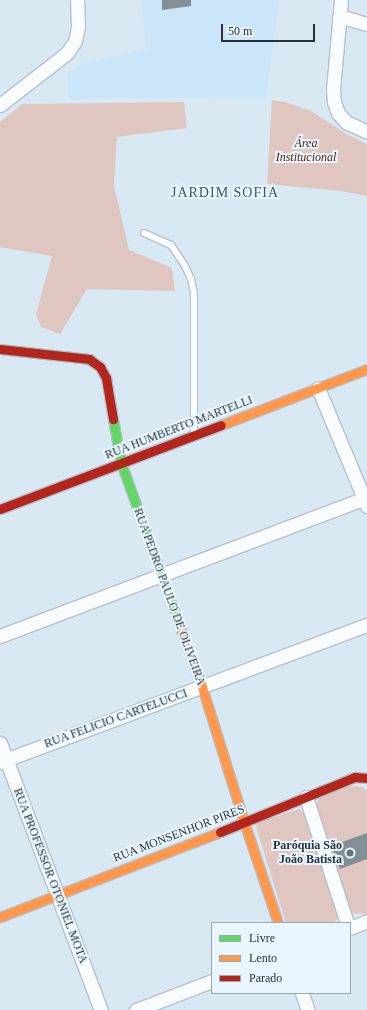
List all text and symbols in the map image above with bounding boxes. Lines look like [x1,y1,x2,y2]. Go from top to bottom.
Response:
scale bar [223,16,317,42]
text: 50 m [228,24,252,38]
park label: Área Institucional [276,137,336,165]
district label: JARDIM SOFIA [171,185,279,201]
street label: RUA HUMBERTO MARTELLI [103,393,255,463]
street label: RUA PEDRO PAULO DE OLIVEIRA [130,506,208,688]
street label: RUA FELICIO CARTELUCCI [42,686,190,752]
street label: RUA PROFESSOR OTONIEL MOTA [10,786,90,966]
street label: RUA MONSENHOR PIRES [111,802,247,866]
place label: Paróquia São João Batista [273,839,342,867]
marker: Paróquia São João Batista [345,848,355,858]
legend [211,922,351,994]
text: Livre [249,931,275,945]
text: Lento [249,951,277,965]
text: Parado [249,971,282,985]

